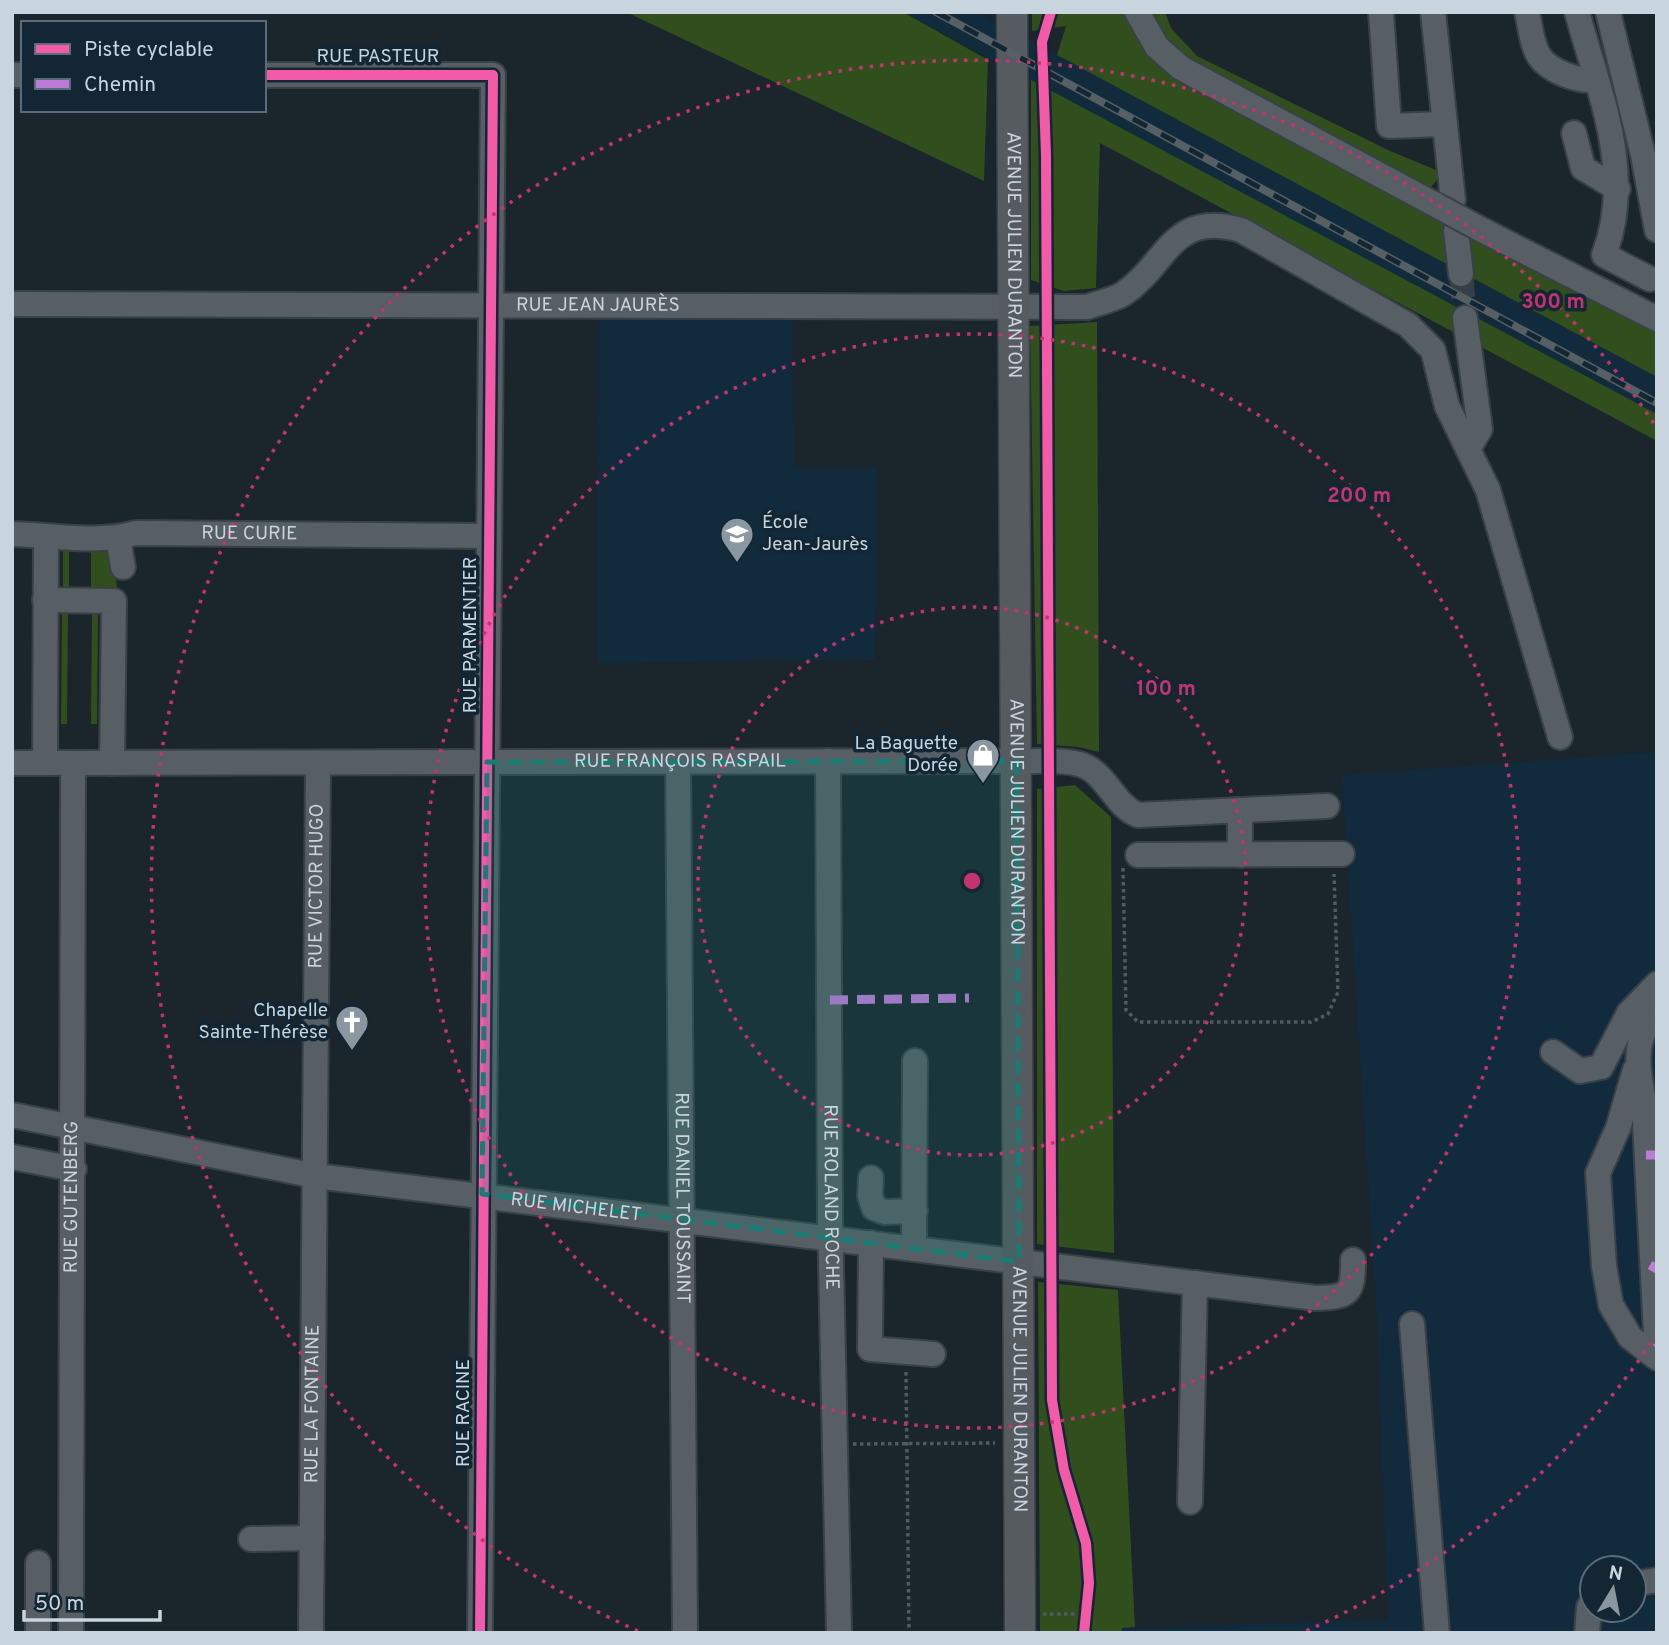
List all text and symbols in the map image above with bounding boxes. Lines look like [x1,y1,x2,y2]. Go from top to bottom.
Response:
legend [21,21,266,112]
text: Piste cyclable [84,37,214,64]
street label: RUE PASTEUR [316,45,440,69]
text: Chemin [84,72,156,99]
street label: AVENUE JULIEN DURANTON [1001,131,1026,379]
text: 300 m [1521,289,1585,316]
street label: RUE JEAN JAURÈS [516,293,680,318]
text: 200 m [1327,483,1391,510]
place label: École Jean-Jaurès [762,510,869,557]
school or university icon: École Jean-Jaurès [718,515,756,564]
street label: RUE CURIE [201,522,298,546]
street label: RUE PARMENTIER [459,557,483,713]
text: 100 m [1136,676,1196,703]
street label: AVENUE JULIEN DURANTON [1003,698,1029,946]
place label: La Baguette Dorée [855,732,958,778]
shop icon: La Baguette Dorée [964,736,1002,785]
street label: RUE FRANÇOIS RASPAIL [574,749,786,774]
street label: RUE VICTOR HUGO [304,803,330,969]
centre of rings [960,869,984,893]
place label: Chapelle Sainte-Thérèse [199,999,328,1045]
church icon: Chapelle Sainte-Thérèse [333,1003,371,1052]
street label: RUE DANIEL TOUSSAINT [669,1092,694,1304]
street label: RUE ROLAND ROCHE [818,1104,844,1290]
street label: RUE GUTENBERG [60,1121,84,1273]
street label: RUE MICHELET [509,1188,643,1228]
street label: AVENUE JULIEN DURANTON [1006,1265,1031,1513]
street label: RUE LA FONTAINE [300,1325,325,1483]
street label: RUE RACINE [452,1359,476,1467]
north arrow [1578,1554,1648,1624]
text: N [1607,1561,1624,1587]
scale bar [24,1578,161,1622]
text: 50 m [35,1591,84,1618]

